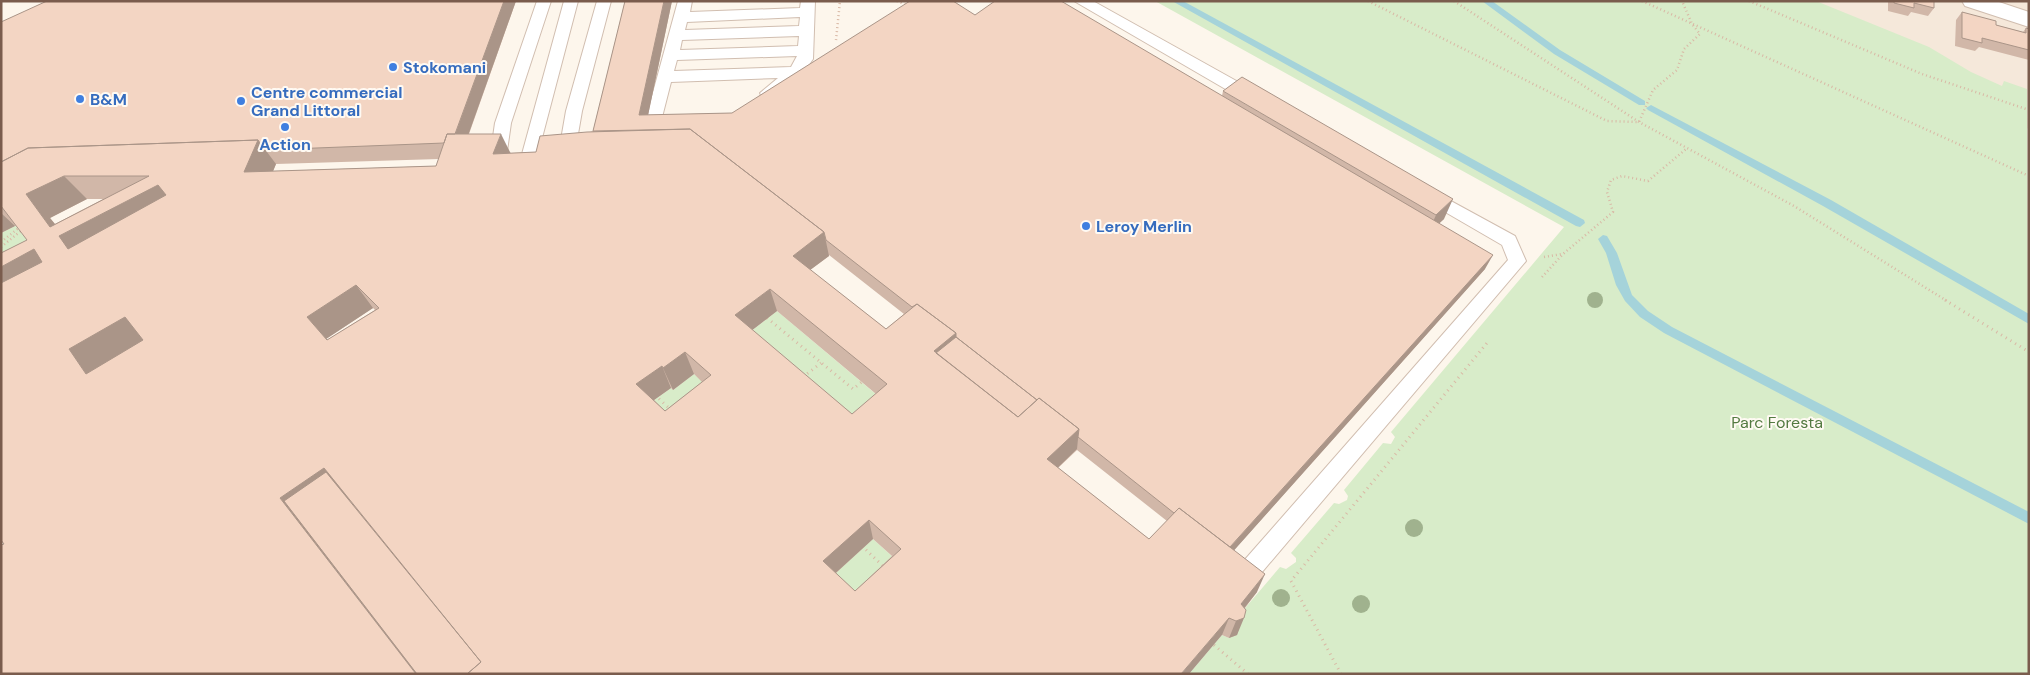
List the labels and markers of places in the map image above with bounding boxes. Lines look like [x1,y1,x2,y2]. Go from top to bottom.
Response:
place label: Stokomani [403,57,486,78]
marker: Stokomani [387,61,399,73]
place label: Centre commercial Grand Littoral [251,82,402,121]
place label: B&M [90,89,127,110]
marker: B&M [74,93,86,105]
marker: Centre commercial Grand Littoral [235,95,247,107]
marker: Action [279,121,291,133]
place label: Action [259,134,311,155]
place label: Leroy Merlin [1096,216,1192,237]
marker: Leroy Merlin [1080,220,1092,232]

